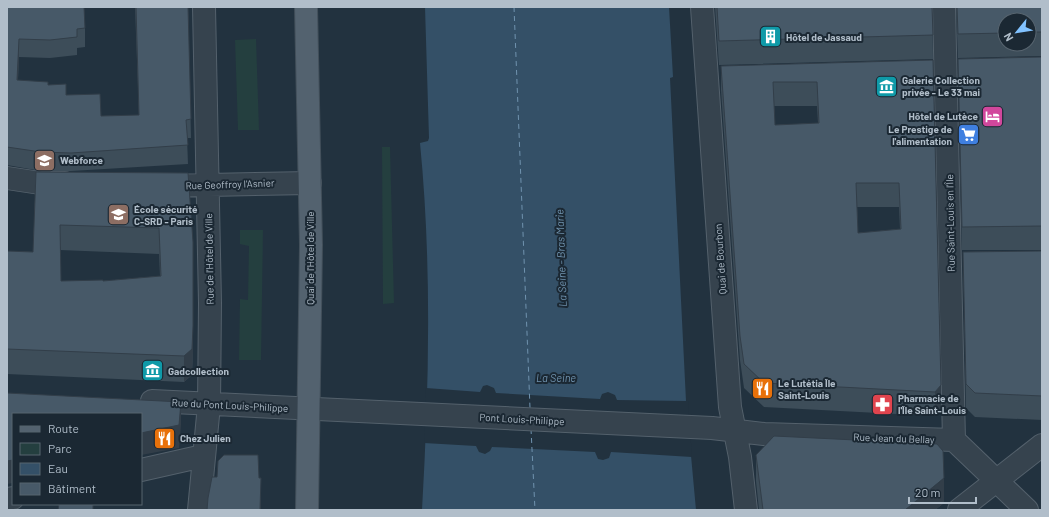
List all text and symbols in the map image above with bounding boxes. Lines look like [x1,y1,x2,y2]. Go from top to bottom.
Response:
north arrow [997,12,1037,52]
building icon: Hôtel de Jassaud [757,24,783,50]
place label: Hôtel de Jassaud [786,31,862,43]
text: N [1000,31,1015,44]
museum icon: Galerie Collection privée - Le 33 mai [873,73,899,99]
place label: Galerie Collection privée - Le 33 mai [902,74,981,98]
hotel icon: Hôtel de Lutèce [980,103,1006,129]
place label: Hôtel de Lutèce [909,110,979,122]
supermarket icon: Le Prestige de l'alimentation [955,122,981,148]
place label: Le Prestige de l'alimentation [888,123,953,147]
school or university icon: Webforce [32,147,58,173]
place label: Webforce [60,154,103,166]
street label: Rue Saint-Louis en l'Île [943,174,957,272]
street label: Rue Geoffroy l'Asnier [185,176,275,192]
school or university icon: École sécurité C-SRD - Paris [105,202,131,228]
place label: École sécurité C-SRD - Paris [134,203,198,227]
water label: La Seine - Bras Marie [552,209,569,307]
street label: Quai de l'Hôtel de Ville [304,211,316,305]
street label: Rue de l'Hôtel de Ville [202,213,216,305]
street label: Quai de Bourbon [712,223,728,295]
museum icon: Gadcollection [139,358,165,384]
place label: Gadcollection [168,365,229,377]
water label: La Seine [536,371,576,384]
restaurant icon: Le Lutétia Île Saint-Louis [749,376,775,402]
place label: Le Lutétia Île Saint-Louis [778,377,836,401]
pharmacy icon: Pharmacie de l'Île Saint-Louis [869,391,895,417]
place label: Pharmacie de l'Île Saint-Louis [898,392,966,416]
street label: Rue du Pont Louis-Philippe [171,396,289,414]
street label: Pont Louis-Philippe [479,411,565,427]
legend [12,413,142,505]
text: Route [48,421,79,435]
restaurant icon: Chez Julien [151,425,177,451]
street label: Rue Jean du Bellay [853,431,935,445]
place label: Chez Julien [180,432,231,444]
text: Parc [48,441,72,455]
text: Eau [48,461,68,475]
scale bar [909,479,976,505]
text: Bâtiment [48,481,96,495]
text: 20 m [915,485,941,499]

